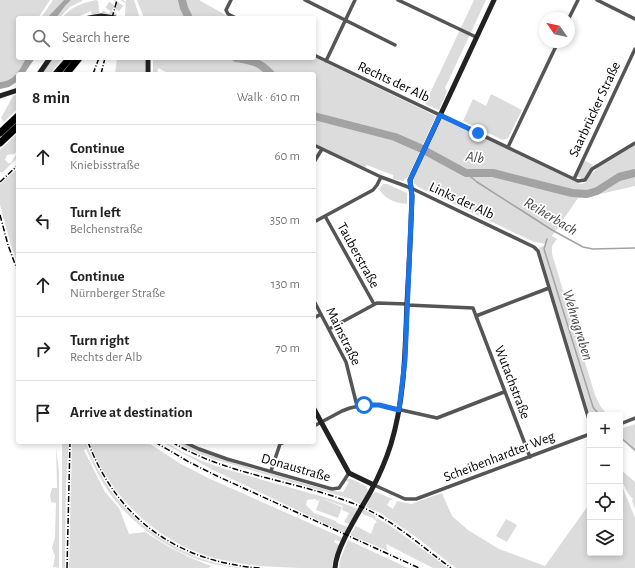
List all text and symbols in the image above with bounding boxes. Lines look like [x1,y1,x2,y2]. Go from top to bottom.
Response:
north arrow [539,12,575,48]
search box [16,16,316,60]
icon: search [30,27,52,49]
text: Search here [62,30,130,45]
street label: Rechts der Alb [355,59,432,105]
street label: Saarbrücker Straße [567,60,623,159]
text: 8 min [32,89,70,106]
text: Walk · 610 m [237,91,300,104]
route end [469,124,487,142]
text: Continue [70,141,125,156]
icon: ahead [32,146,54,168]
water label: Alb [464,148,486,166]
text: 60 m [274,150,300,163]
text: Kniebisstraße [70,159,140,172]
street label: Links der Alb [427,180,496,222]
water label: Reiherbach [521,195,580,238]
text: Turn left [70,205,121,220]
icon: left [32,210,54,232]
text: 350 m [270,214,300,227]
street label: Tauberstraße [334,220,382,291]
text: Belchenstraße [70,223,143,236]
text: Continue [70,269,125,284]
icon: ahead [32,274,54,296]
text: 130 m [271,278,300,291]
text: Nürnberger Straße [70,287,165,300]
water label: Wehragraben [560,288,595,362]
street label: Mainstraße [323,305,363,368]
text: Turn right [70,333,129,348]
icon: right [32,338,54,360]
text: 70 m [275,342,300,355]
street label: Wutachstraße [492,344,532,421]
text: Rechts der Alb [70,351,142,364]
route start [355,396,373,414]
icon: arrive [32,402,54,424]
text: Arrive at destination [70,405,193,420]
map controls [587,412,623,556]
button: + [587,412,623,448]
street label: Scheibenhardter Weg [442,429,557,485]
button: − [587,448,623,484]
street label: Donaustraße [260,451,332,485]
button: locate [587,484,623,520]
button: layers [587,520,623,556]

